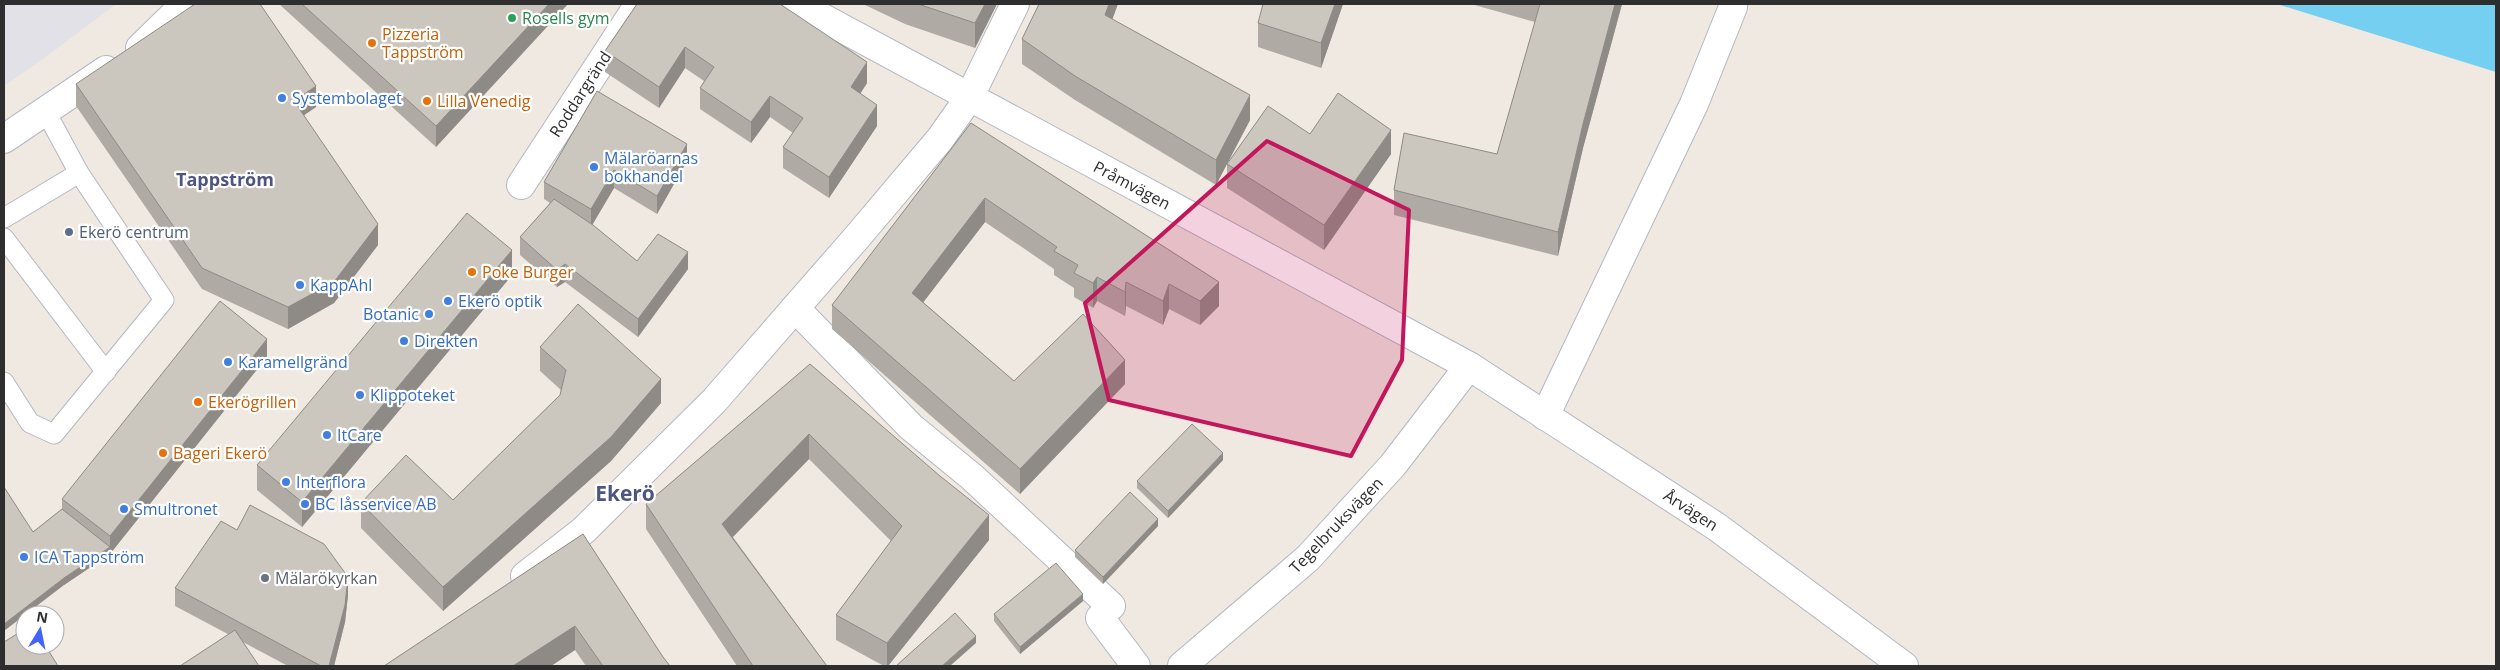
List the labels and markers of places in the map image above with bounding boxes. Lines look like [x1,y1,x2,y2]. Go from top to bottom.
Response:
place label: Rosells gym [522,7,609,29]
marker: Rosells gym [506,12,518,24]
place label: Pizzeria Tappström [382,23,464,63]
marker: Pizzeria Tappström [366,37,378,49]
place label: Systembolaget [292,87,402,109]
place label: Lilla Venedig [437,90,531,112]
marker: Systembolaget [276,92,288,104]
marker: Lilla Venedig [421,95,433,107]
place label: Mälaröarnas bokhandel [604,147,698,187]
marker: Mälaröarnas bokhandel [588,161,600,173]
place label: Ekerö centrum [79,221,189,243]
marker: Ekerö centrum [63,226,75,238]
place label: Poke Burger [482,261,574,283]
marker: Poke Burger [466,266,478,278]
place label: KappAhl [310,274,372,296]
marker: KappAhl [294,279,306,291]
place label: Ekerö optik [458,290,543,312]
marker: Ekerö optik [442,295,454,307]
place label: Botanic [363,303,419,325]
marker: Botanic [423,308,435,320]
place label: Direkten [414,330,478,352]
marker: Direkten [398,335,410,347]
place label: Karamellgränd [238,351,348,373]
marker: Karamellgränd [222,356,234,368]
place label: Klippoteket [370,384,455,406]
marker: Klippoteket [354,389,366,401]
place label: Ekerögrillen [208,391,297,413]
marker: Ekerögrillen [192,396,204,408]
place label: ItCare [337,424,382,446]
marker: ItCare [321,429,333,441]
place label: Bageri Ekerö [173,442,267,464]
marker: Bageri Ekerö [157,447,169,459]
place label: Interflora [296,471,366,493]
marker: Interflora [280,476,292,488]
place label: BC låsservice AB [315,493,437,515]
place label: Smultronet [134,498,218,520]
marker: BC låsservice AB [299,498,311,510]
marker: Smultronet [118,503,130,515]
place label: ICA Tappström [34,546,144,568]
marker: ICA Tappström [18,551,30,563]
place label: Mälarökyrkan [275,567,377,589]
marker: Mälarökyrkan [259,572,271,584]

